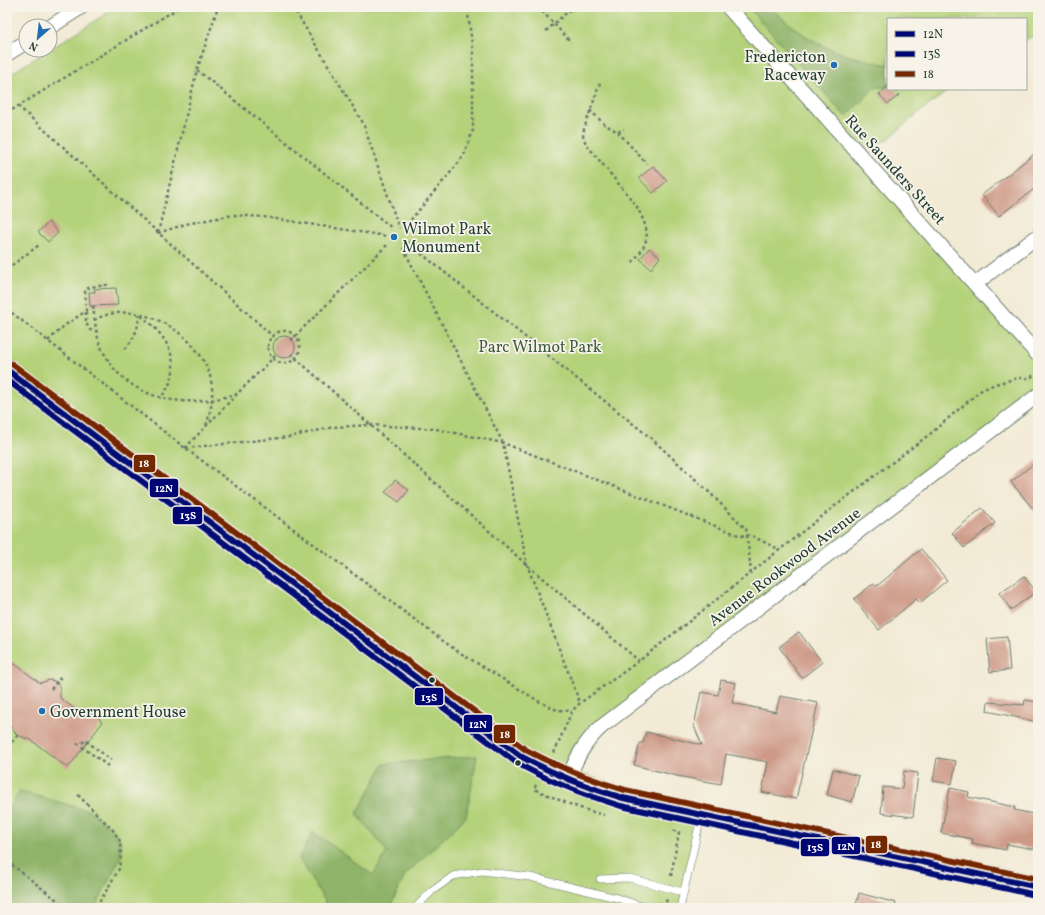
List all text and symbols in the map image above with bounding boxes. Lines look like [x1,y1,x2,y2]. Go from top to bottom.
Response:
north arrow [18,18,58,58]
legend [887,18,1027,90]
text: 12N [923,27,943,43]
text: N [27,37,41,54]
place label: Fredericton Raceway [744,47,826,87]
text: 13S [923,47,940,63]
marker: Fredericton Raceway [829,60,839,70]
text: 18 [923,67,934,83]
street label: Rue Saunders Street [839,110,950,231]
place label: Wilmot Park Monument [402,219,492,259]
marker: Wilmot Park Monument [389,232,399,242]
park label: Parc Wilmot Park [478,337,602,359]
line badge: 18 [133,454,156,473]
text: 18 [139,457,149,472]
line badge: 12N [149,478,179,498]
text: 12N [155,482,173,497]
street label: Avenue Rookwood Avenue [704,503,866,632]
line badge: 13S [172,506,203,525]
text: 13S [180,509,196,524]
unlabelled marker [427,675,437,685]
line badge: 13S [414,687,444,706]
text: 13S [421,691,437,706]
place label: Government House [50,702,186,724]
marker: Government House [37,706,47,716]
line badge: 12N [463,714,493,733]
text: 12N [469,718,487,733]
line badge: 18 [493,724,516,744]
text: 18 [500,728,510,743]
unlabelled marker [513,758,523,768]
line badge: 18 [865,835,888,854]
line badge: 12N [831,836,861,855]
line badge: 13S [800,838,830,857]
text: 18 [871,838,881,853]
text: 12N [837,840,855,855]
text: 13S [807,841,823,856]

